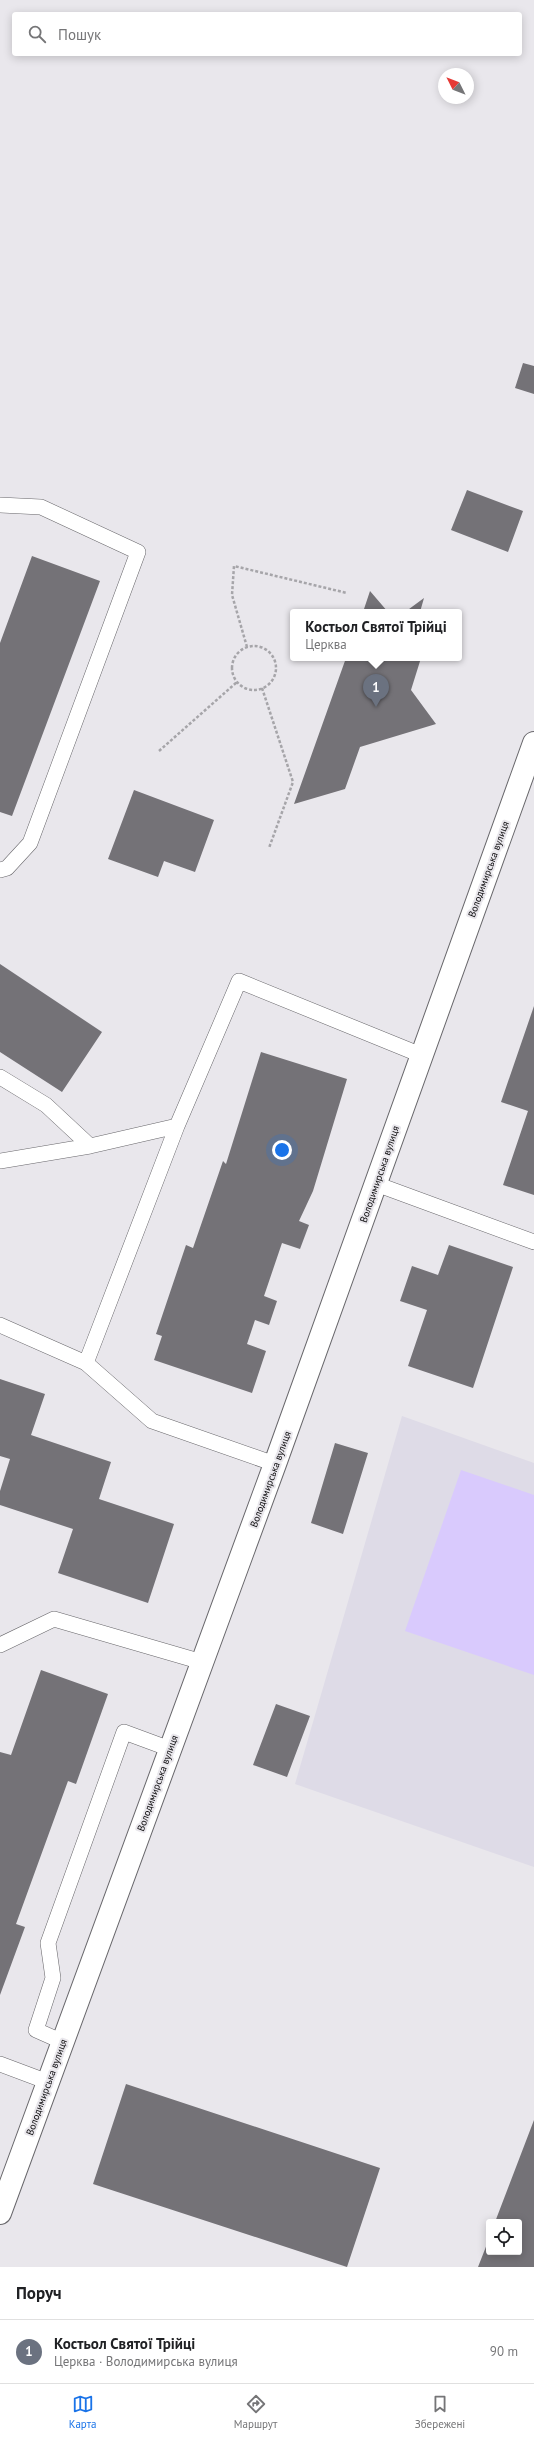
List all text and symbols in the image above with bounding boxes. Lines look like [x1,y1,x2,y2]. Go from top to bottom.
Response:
search box [12,12,522,56]
icon: search [26,23,48,45]
text: Пошук [58,25,101,44]
north arrow [438,68,474,104]
popup [290,609,462,661]
text: Костьол Святої Трійці [305,617,447,636]
text: Церква [305,636,347,653]
pin: 1 [363,674,389,707]
street label: Володимирська вулиця [465,819,512,919]
street label: Володимирська вулиця [357,1124,402,1224]
your location [272,1140,292,1160]
street label: Володимирська вулиця [247,1429,294,1529]
street label: Володимирська вулиця [134,1733,181,1833]
street label: Володимирська вулиця [23,2037,70,2137]
map controls [486,2219,522,2255]
button: locate [486,2219,522,2255]
text: Поруч [16,2282,62,2304]
text: Костьол Святої Трійці [54,2334,195,2353]
text: 1 [25,2343,33,2360]
text: 90 m [490,2343,518,2360]
text: Церква · Володимирська вулиця [54,2353,238,2370]
tab: Карта [69,2393,96,2431]
tab: Маршрут [234,2393,277,2431]
tab: Збережені [415,2393,465,2431]

